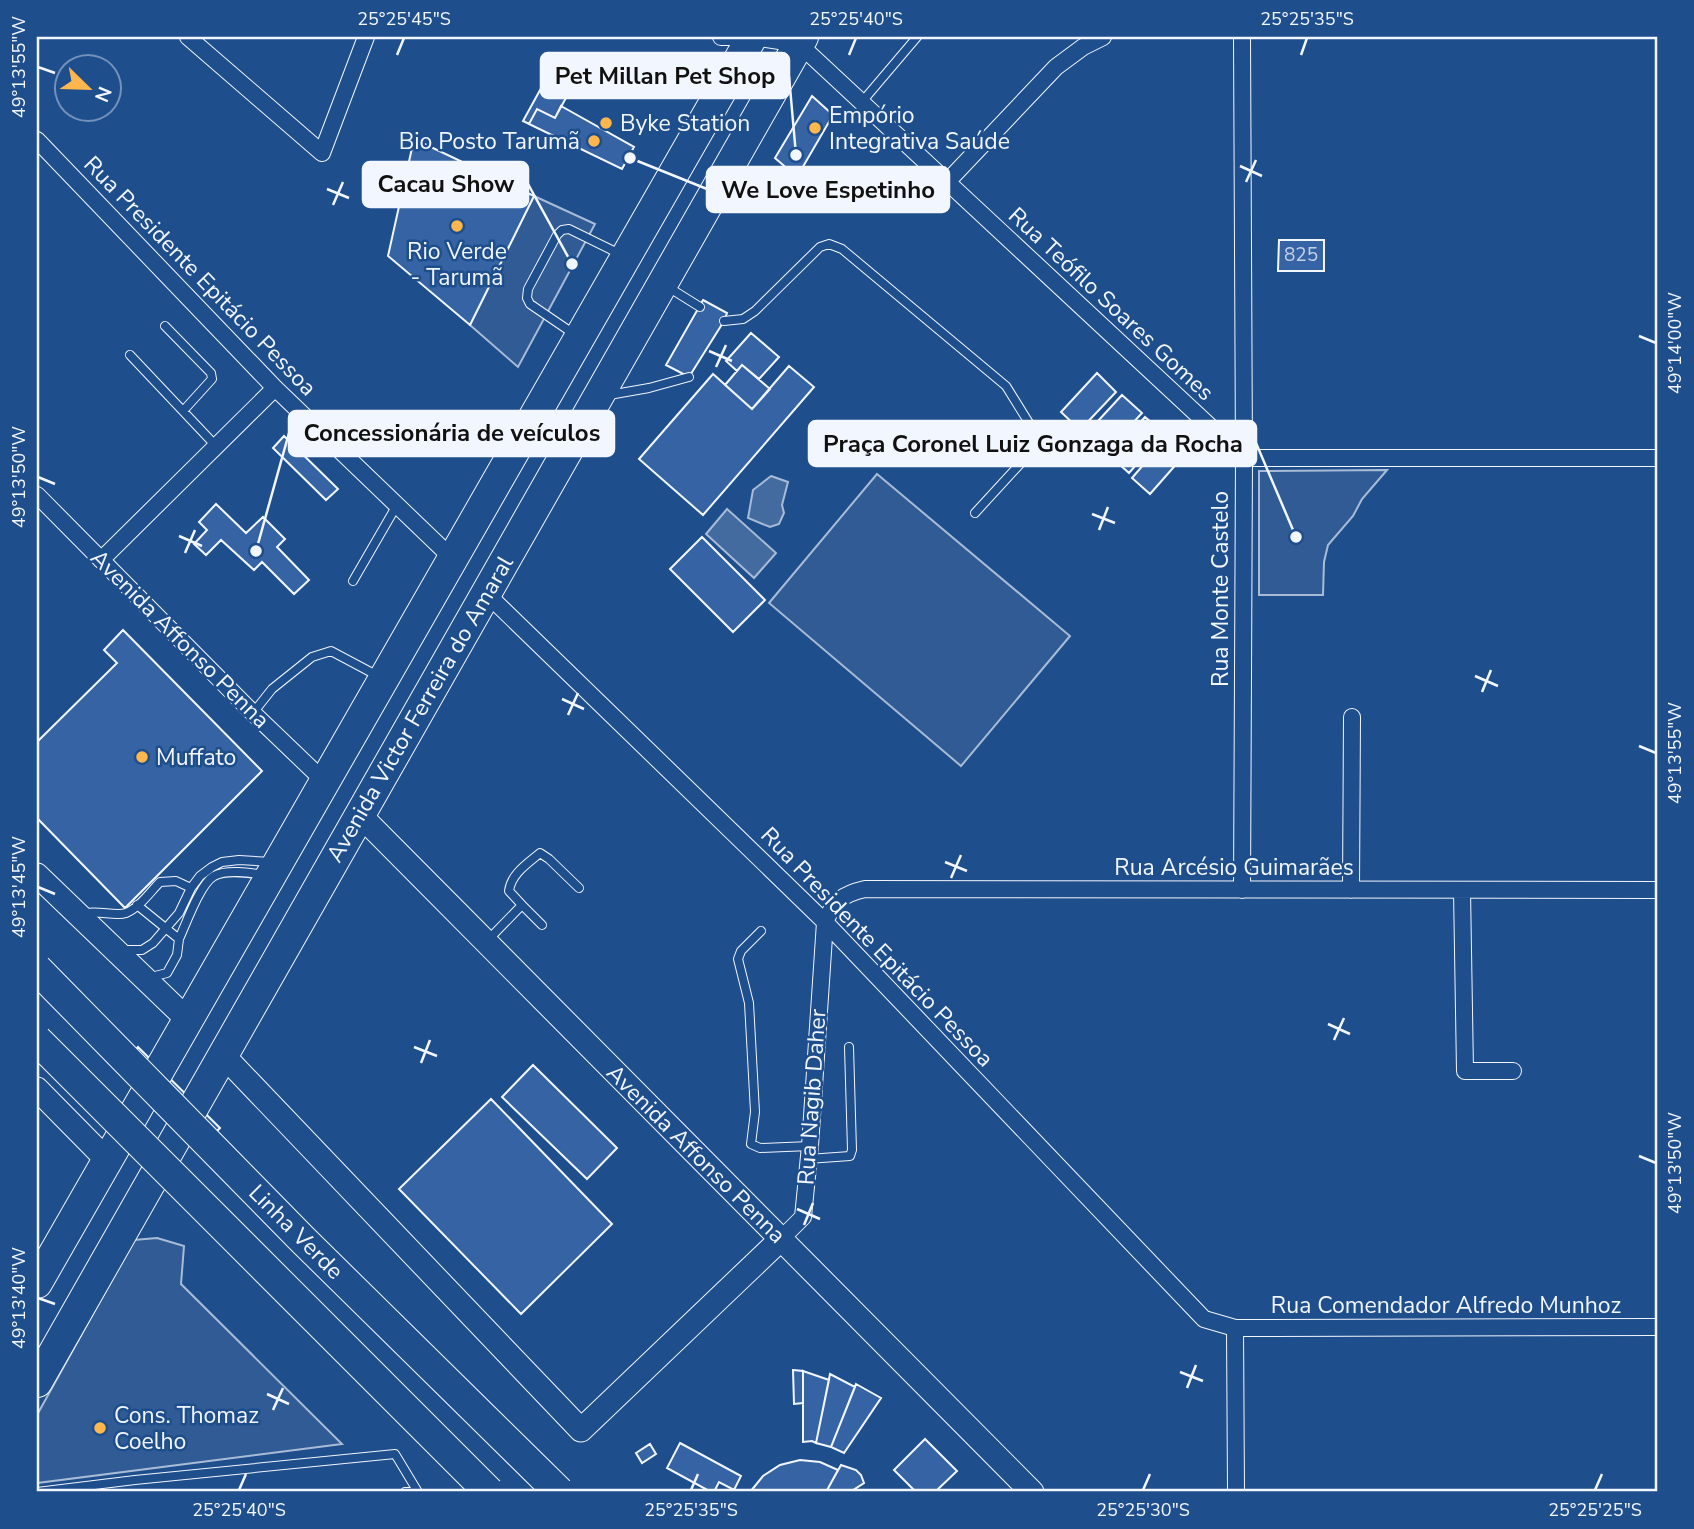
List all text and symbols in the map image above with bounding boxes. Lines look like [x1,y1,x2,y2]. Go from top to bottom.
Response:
text: 25°25'45"S [357,7,451,31]
text: 25°25'40"S [809,7,903,31]
text: 25°25'35"S [1260,7,1354,31]
text: 49°13'55"W [7,16,31,118]
north arrow [52,52,122,122]
callout: Pet Millan Pet Shop [541,53,789,98]
text: Pet Millan Pet Shop [555,60,775,92]
text: N [88,83,117,106]
place label: Empório Integrativa Saúde [829,100,1010,157]
place label: Byke Station [620,108,750,139]
marker: Byke Station [598,115,614,131]
marker: Empório Integrativa Saúde [807,120,823,136]
place label: Bio Posto Tarumã [399,126,580,157]
marker: Bio Posto Tarumã [586,133,602,149]
street label: Rua Presidente Epitácio Pessoa [77,149,323,403]
callout: Cacau Show [363,162,528,207]
callout: We Love Espetinho [707,167,949,212]
text: Cacau Show [378,168,515,200]
text: We Love Espetinho [721,174,935,206]
street label: Rua Teófilo Soares Gomes [1002,200,1220,408]
marker: Rio Verde - Tarumã [449,218,465,234]
place label: Rio Verde - Tarumã [407,236,507,293]
house number: 825 [1284,242,1318,268]
text: 49°14'00"W [1663,292,1687,394]
callout: Concessionária de veículos [289,411,614,456]
text: Concessionária de veículos [304,417,600,449]
callout: Praça Coronel Luiz Gonzaga da Rocha [809,421,1256,466]
text: 49°13'50"W [7,426,31,528]
text: Praça Coronel Luiz Gonzaga da Rocha [823,428,1243,460]
street label: Rua Monte Castelo [1205,491,1236,687]
street label: Avenida Affonso Penna [84,543,276,735]
street label: Avenida Victor Ferreira do Amaral [319,550,521,868]
text: 49°13'55"W [1663,702,1687,804]
place label: Muffato [156,742,236,773]
marker: Muffato [134,749,150,765]
street label: Rua Presidente Epitácio Pessoa [754,820,1000,1074]
text: 49°13'45"W [7,836,31,938]
street label: Rua Arcésio Guimarães [1114,852,1354,883]
street label: Rua Nagib Daher [790,1007,834,1186]
street label: Avenida Affonso Penna [600,1058,792,1250]
text: 49°13'50"W [1663,1112,1687,1214]
street label: Linha Verde [242,1178,350,1286]
text: 49°13'40"W [7,1247,31,1349]
street label: Rua Comendador Alfredo Munhoz [1271,1290,1621,1321]
place label: Cons. Thomaz Coelho [114,1400,259,1457]
marker: Cons. Thomaz Coelho [92,1420,108,1436]
text: 25°25'40"S [192,1498,286,1522]
text: 25°25'35"S [644,1498,738,1522]
text: 25°25'30"S [1096,1498,1190,1522]
text: 25°25'25"S [1548,1498,1642,1522]

